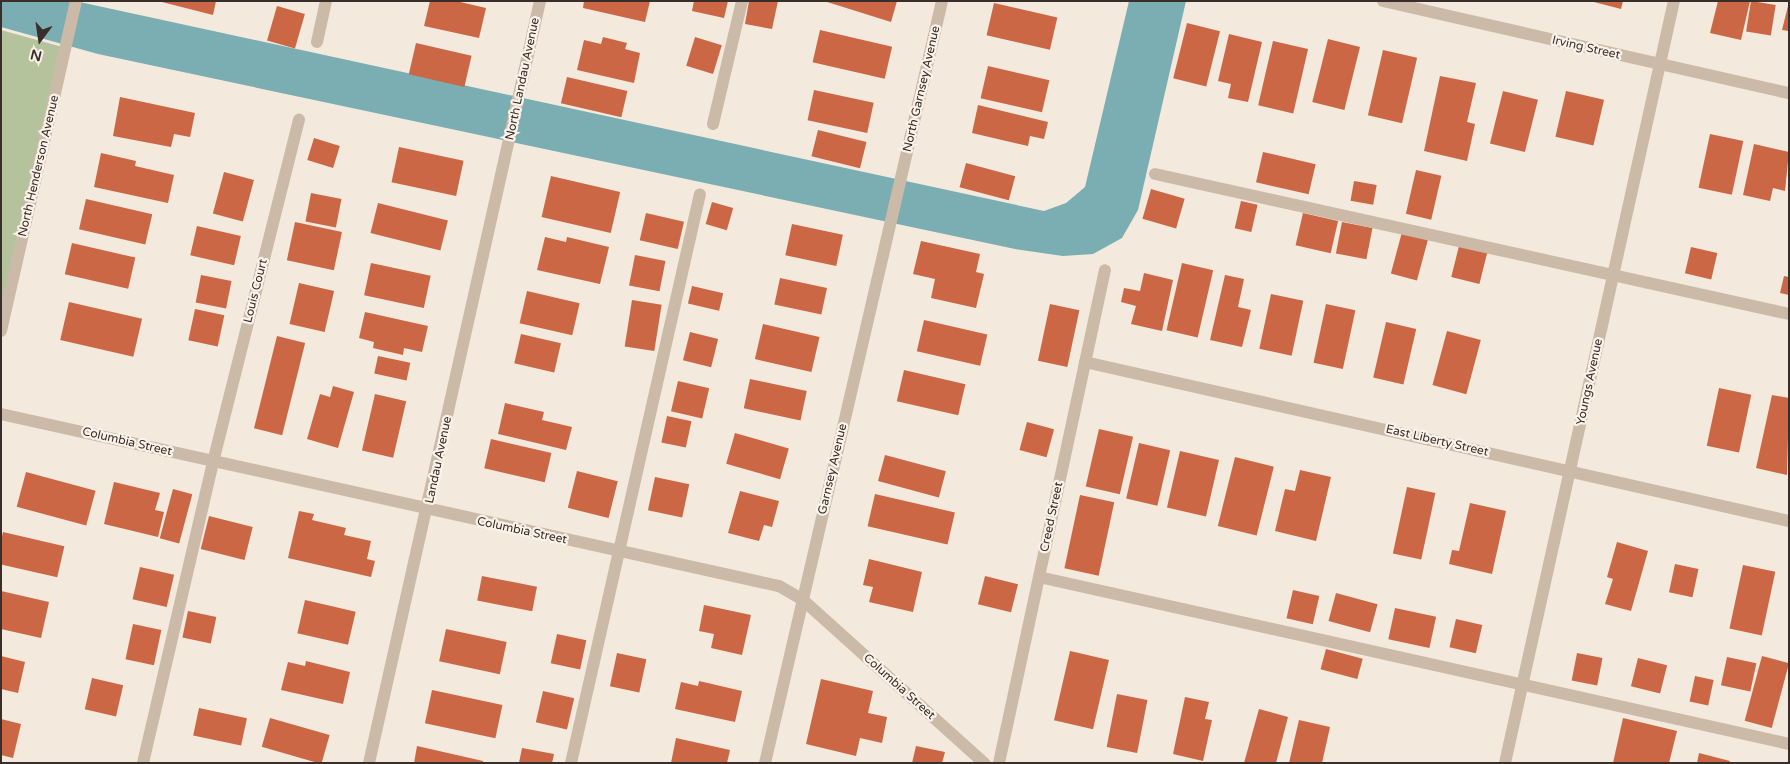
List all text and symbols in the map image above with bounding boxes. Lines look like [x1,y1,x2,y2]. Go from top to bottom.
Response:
north arrow [15,15,65,65]
street label: North Landau Avenue [503,16,543,142]
street label: North Garnsey Avenue [900,24,944,154]
street label: Irving Street [1551,33,1621,63]
text: N [29,45,44,65]
street label: North Henderson Avenue [16,94,62,238]
street label: Louis Court [241,258,271,324]
street label: Youngs Avenue [1574,337,1606,427]
street label: Landau Avenue [423,415,455,505]
street label: Garnsey Avenue [816,422,850,516]
street label: East Liberty Street [1384,422,1490,460]
street label: Columbia Street [81,425,173,459]
street label: Creed Street [1038,481,1066,553]
street label: Columbia Street [476,514,568,548]
street label: Columbia Street [860,651,938,723]

